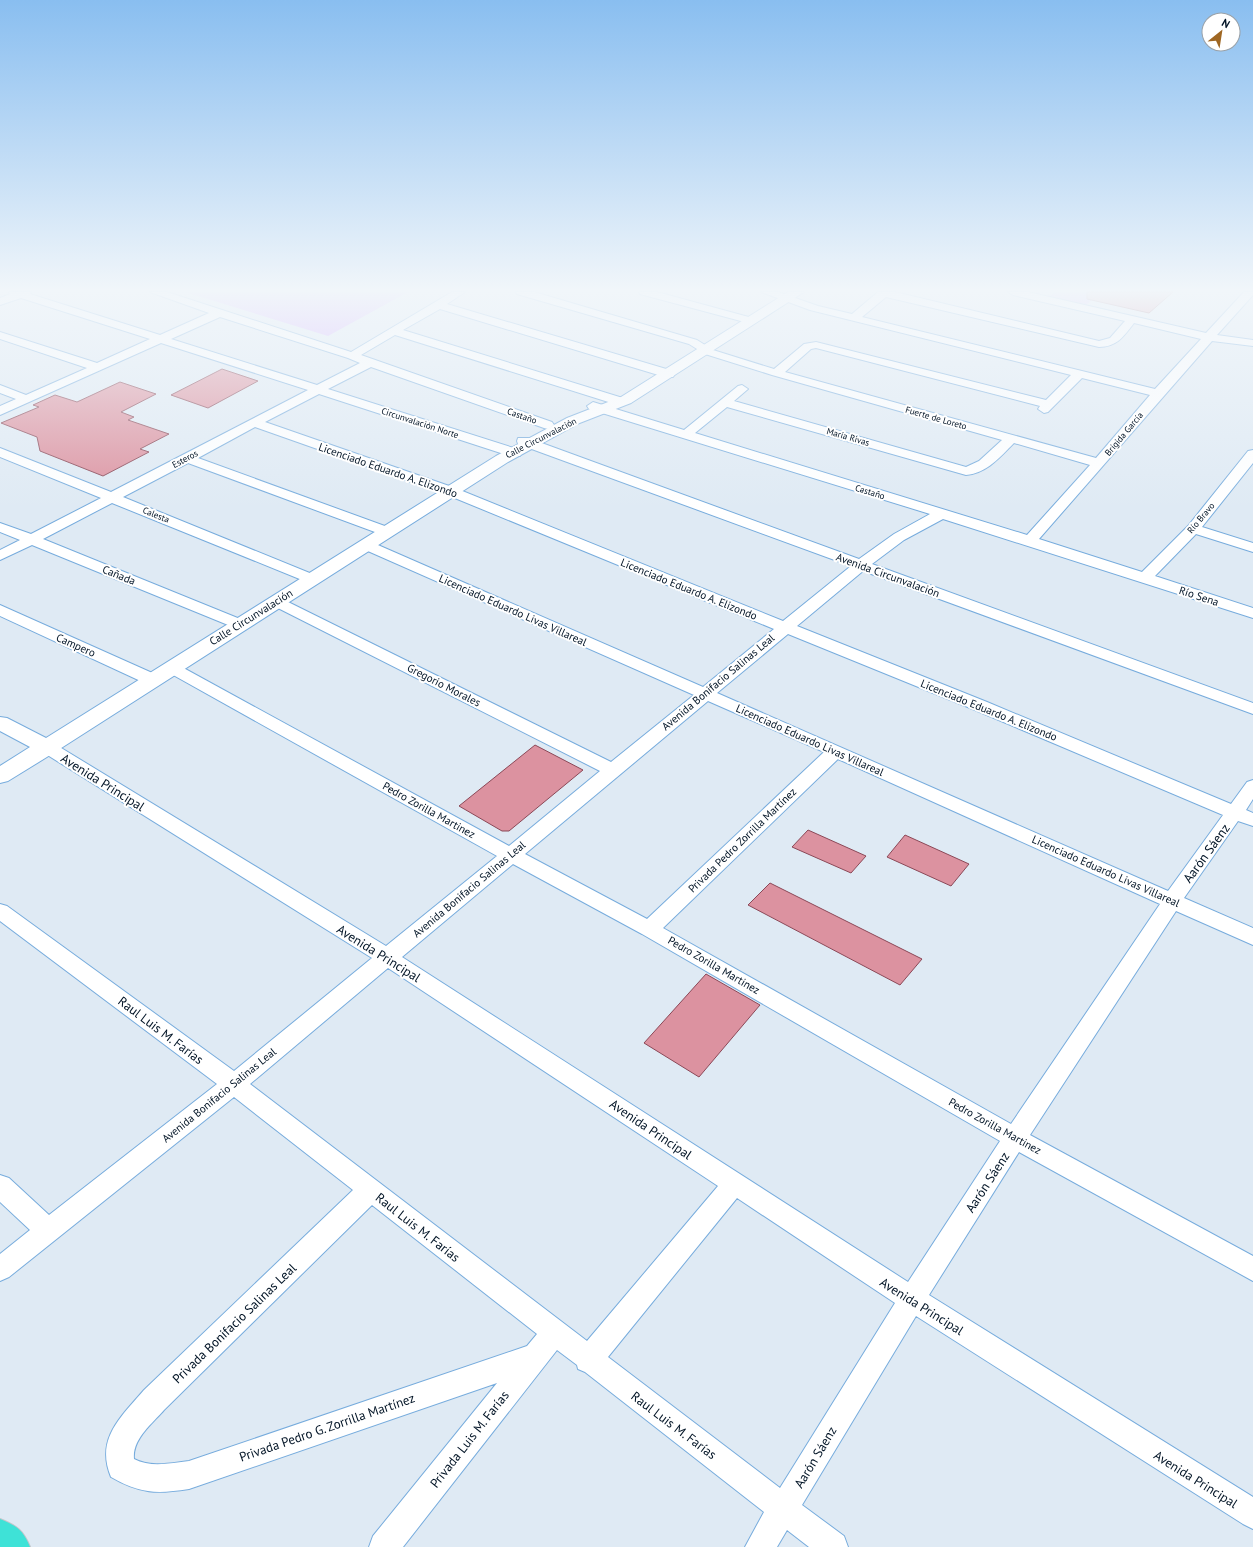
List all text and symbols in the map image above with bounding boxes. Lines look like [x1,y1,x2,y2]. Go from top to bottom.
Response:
north arrow [1201,12,1241,52]
text: N [1219,15,1233,31]
street label: Fuerte de Loreto [904,403,968,432]
street label: Circunvalación Norte [380,405,461,440]
street label: Castaño [506,405,539,426]
street label: Brígida García [1102,410,1145,458]
street label: Calle Circunvalación [503,415,578,460]
street label: María Rivas [825,425,871,448]
street label: Licenciado Eduardo A. Elizondo [317,440,459,500]
street label: Esteros [170,447,200,470]
street label: Castaño [854,482,886,501]
street label: Río Bravo [1185,500,1217,535]
street label: Calesta [141,504,171,525]
street label: Avenida Circunvalación [834,550,942,600]
street label: Licenciado Eduardo A. Elizondo [619,555,759,623]
street label: Cañada [100,562,138,588]
street label: Licenciado Eduardo Livas Villareal [437,571,590,649]
street label: Río Sena [1177,583,1221,609]
street label: Calle Circunvalación [207,586,295,648]
street label: Campero [54,630,98,660]
street label: Avenida Bonifacio Salinas Leal [659,630,778,733]
street label: Gregorio Morales [405,660,483,710]
street label: Licenciado Eduardo A. Elizondo [919,676,1059,744]
street label: Licenciado Eduardo Livas Villareal [734,701,887,779]
street label: Avenida Principal [58,750,148,815]
street label: Pedro Zorilla Martinez [380,779,478,841]
street label: Privada Pedro Zorrilla Martínez [685,785,799,895]
street label: Aarón Sáenz [1179,820,1234,886]
street label: Licenciado Eduardo Livas Villareal [1030,832,1183,910]
street label: Avenida Bonifacio Salinas Leal [410,837,529,940]
street label: Avenida Principal [334,921,424,986]
street label: Pedro Zorilla Martinez [666,933,762,997]
street label: Raul Luis M. Farías [115,993,207,1068]
street label: Avenida Bonifacio Salinas Leal [159,1044,280,1145]
street label: Pedro Zorilla Martinez [946,1095,1044,1157]
street label: Avenida Principal [606,1096,695,1163]
street label: Aarón Sáenz [962,1149,1013,1216]
street label: Raul Luis M. Farías [372,1189,463,1266]
street label: Privada Bonifacio Salinas Leal [169,1260,300,1387]
street label: Avenida Principal [877,1274,967,1339]
street label: Privada Luis M. Farías [426,1387,513,1491]
street label: Raul Luis M. Farías [628,1388,720,1463]
street label: Privada Pedro G. Zorrilla Martínez [237,1389,417,1466]
street label: Aarón Sáenz [790,1423,841,1491]
street label: Avenida Principal [1151,1447,1241,1512]

